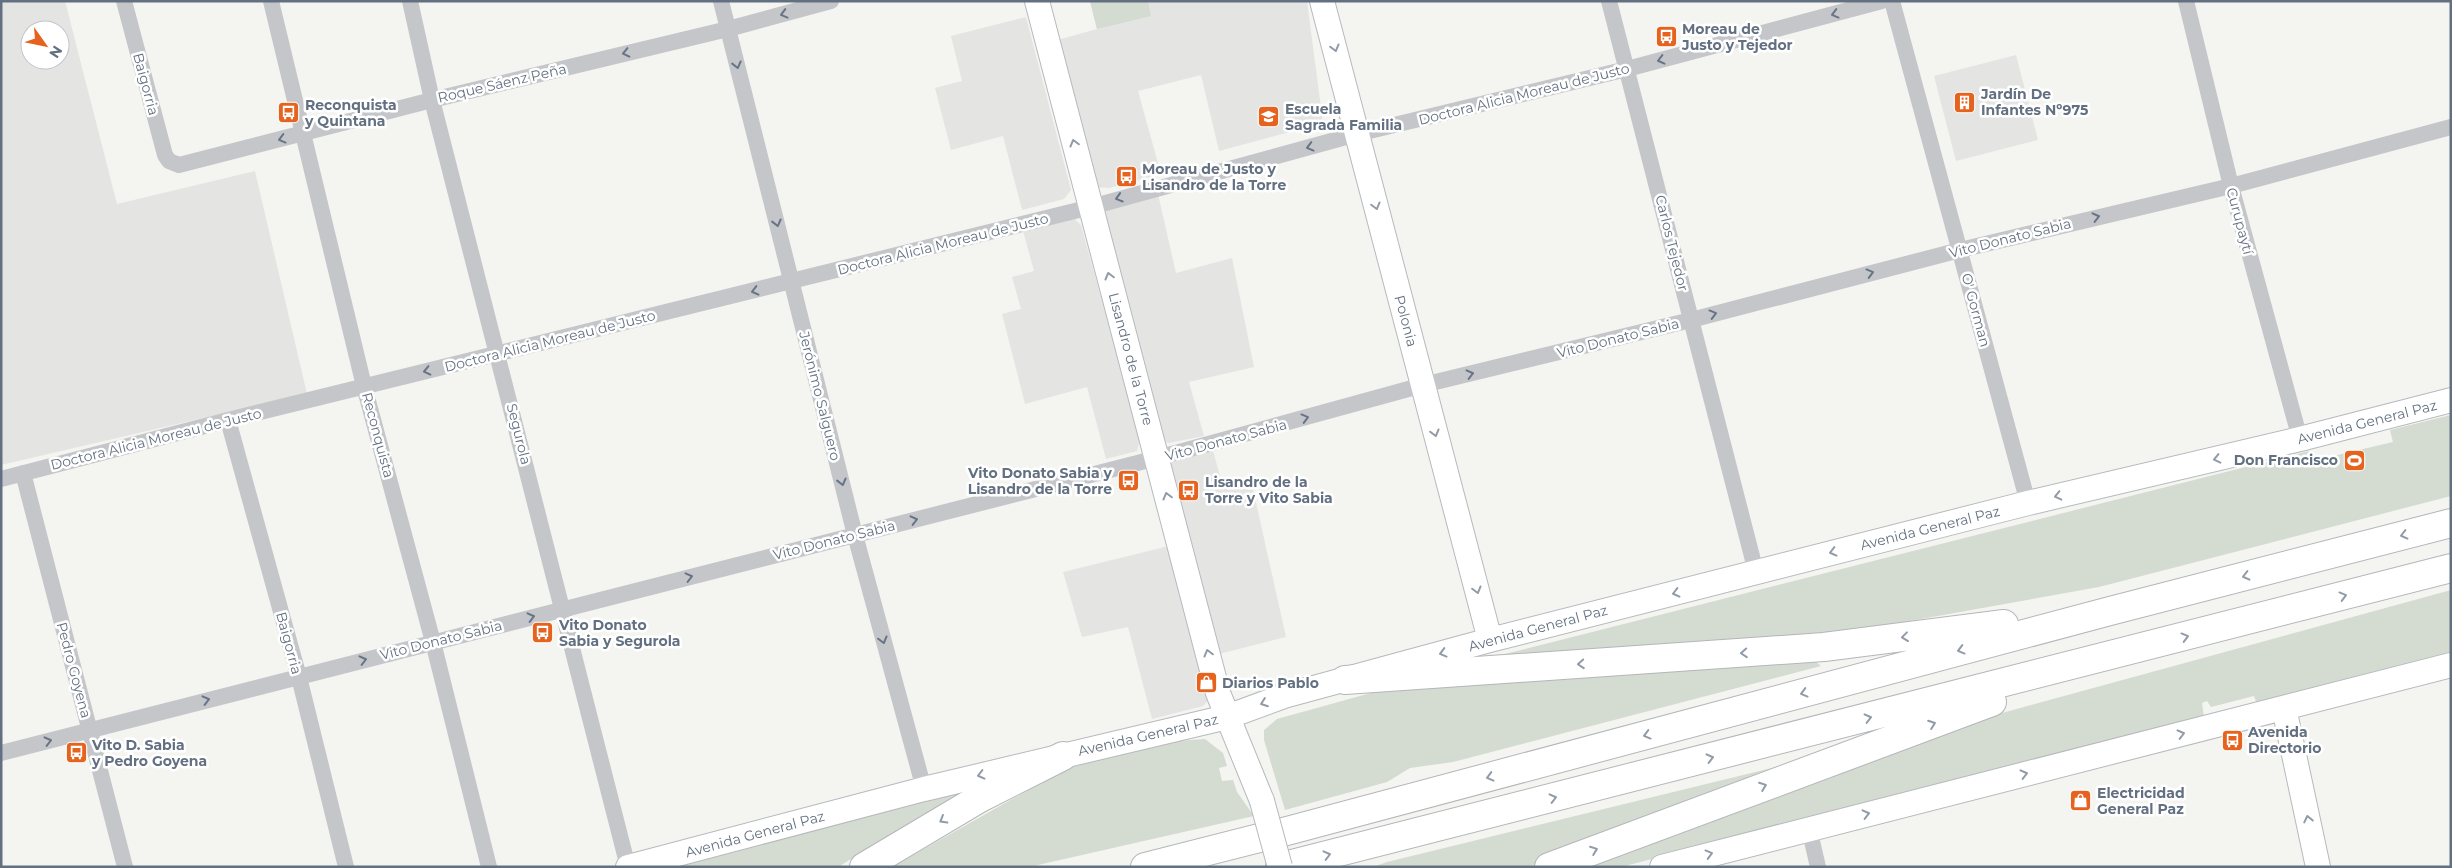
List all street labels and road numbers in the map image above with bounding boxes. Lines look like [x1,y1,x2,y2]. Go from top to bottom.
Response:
street label: Baigorria [129,51,163,117]
street label: Roque Sáenz Peña [436,59,568,107]
street label: Doctora Alicia Moreau de Justo [1417,59,1632,129]
street label: Curupaytí [2222,186,2258,258]
street label: Carlos Tejedor [1651,193,1693,293]
street label: Doctora Alicia Moreau de Justo [836,209,1051,279]
street label: Vito Donato Sabia [1947,214,2073,262]
street label: O' Gorman [1958,271,1994,349]
street label: Lisandro de la Torre [1105,291,1157,427]
street label: Polonia [1390,293,1422,349]
street label: Doctora Alicia Moreau de Justo [443,306,658,376]
street label: Vito Donato Sabia [1555,314,1681,362]
street label: Jerónimo Salguero [795,329,845,463]
street label: Reconquista [358,390,398,480]
street label: Avenida General Paz [2295,396,2439,448]
street label: Segurola [503,402,535,466]
street label: Doctora Alicia Moreau de Justo [49,404,264,474]
street label: Vito Donato Sabia [1163,415,1289,465]
street label: Avenida General Paz [1858,502,2002,554]
street label: Vito Donato Sabia [771,516,897,564]
street label: Avenida General Paz [1466,601,1610,655]
street label: Baigorria [272,610,306,676]
street label: Vito Donato Sabia [378,616,504,664]
street label: Pedro Goyena [53,620,95,720]
street label: Avenida General Paz [1076,710,1220,760]
street label: Avenida General Paz [683,807,827,861]

